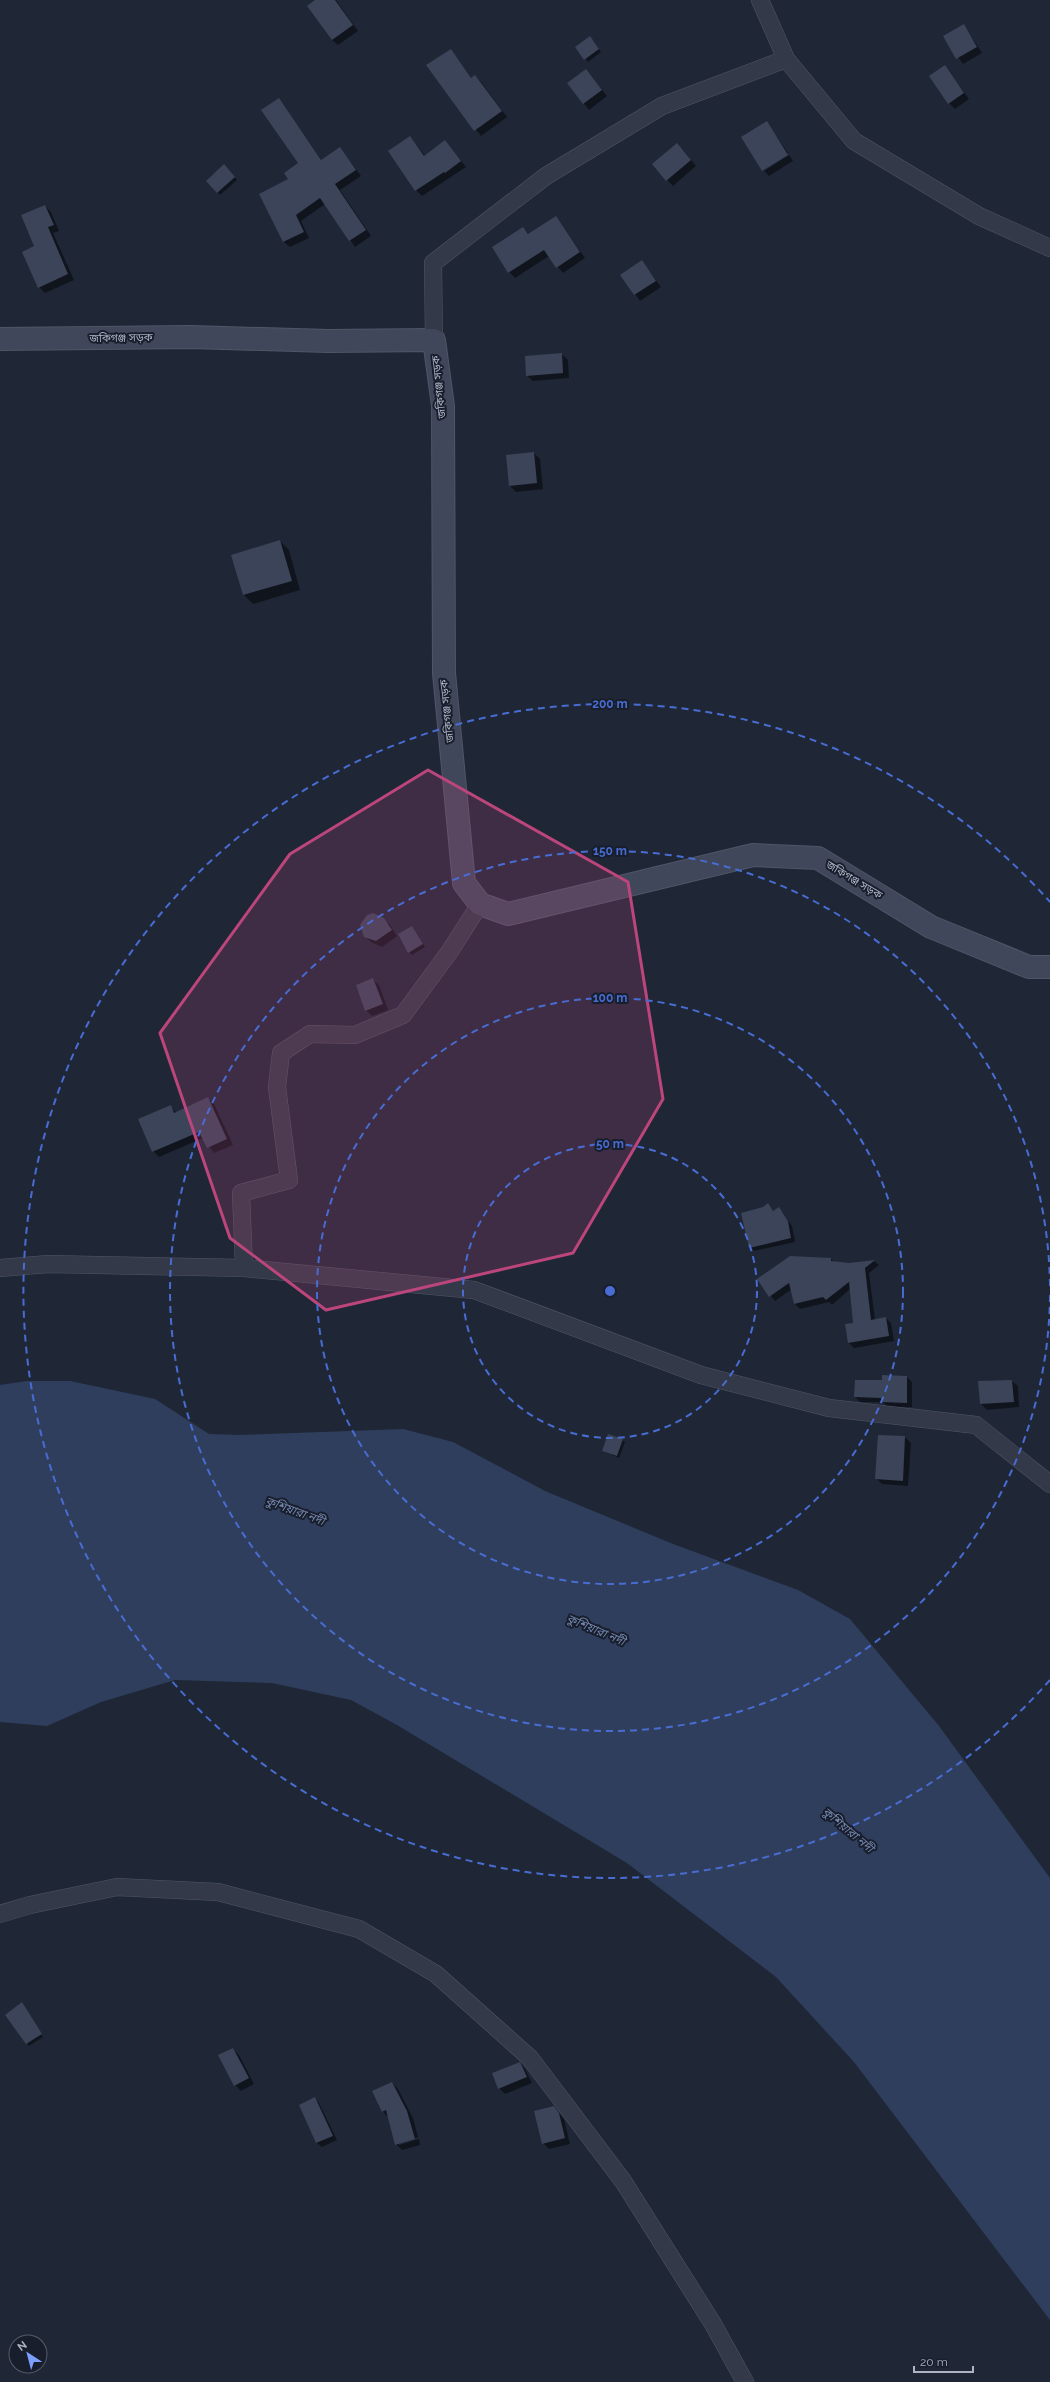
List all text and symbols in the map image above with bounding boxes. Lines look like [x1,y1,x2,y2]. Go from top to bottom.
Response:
street label: জকিগঞ্জ সড়ক [88,331,153,345]
street label: জকিগঞ্জ সড়ক [429,355,449,420]
street label: জকিগঞ্জ সড়ক [437,679,457,744]
text: 200 m [592,697,628,711]
text: 150 m [593,844,627,858]
street label: জকিগঞ্জ সড়ক [823,858,885,902]
text: 100 m [593,991,627,1005]
text: 50 m [596,1137,624,1151]
centre of rings [603,1284,617,1298]
water label: কুশিয়ারা নদী [263,1494,329,1529]
water label: কুশিয়ারা নদী [565,1611,630,1650]
water label: কুশিয়ারা নদী [820,1805,878,1857]
north arrow [8,2334,48,2374]
text: N [15,2339,30,2354]
scale bar [914,2348,973,2374]
text: 20 m [920,2355,948,2369]

